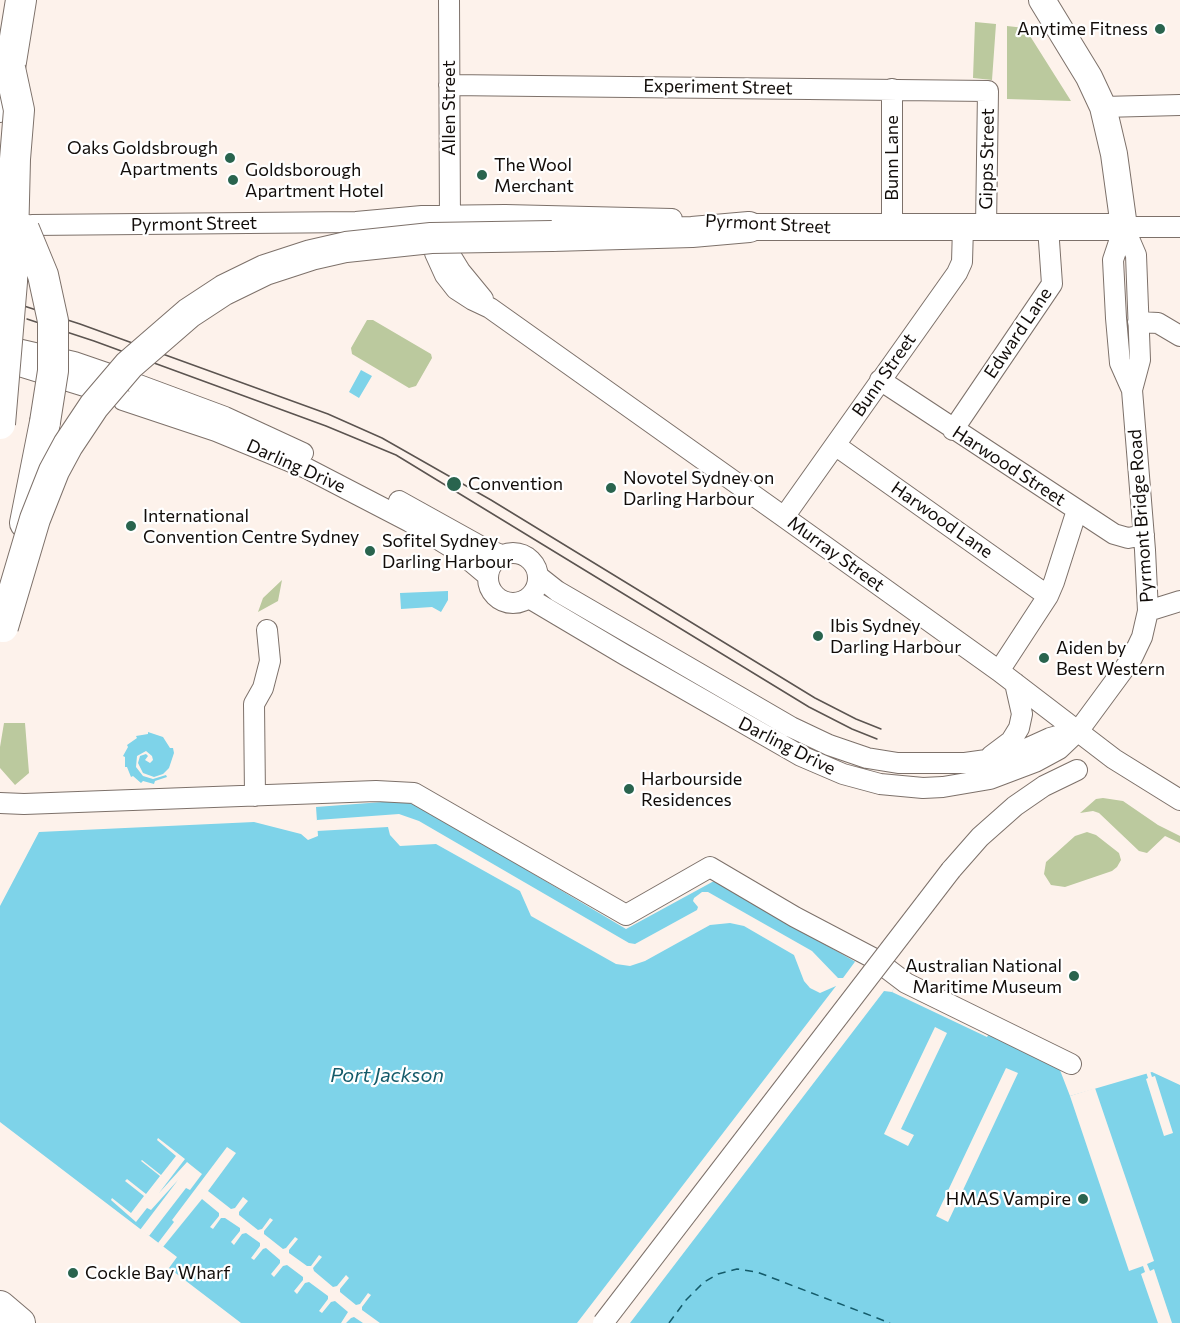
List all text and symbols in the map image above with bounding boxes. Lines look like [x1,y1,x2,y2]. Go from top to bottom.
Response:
place label: Anytime Fitness [1017,18,1148,40]
marker: Anytime Fitness [1153,22,1167,36]
street label: Allen Street [438,60,460,156]
street label: Experiment Street [643,75,793,99]
street label: Gipps Street [975,108,999,210]
street label: Bunn Lane [881,115,903,201]
place label: Oaks Goldsbrough Apartments [67,137,218,180]
marker: Oaks Goldsbrough Apartments [223,151,237,165]
place label: The Wool Merchant [494,154,574,196]
place label: Goldsborough Apartment Hotel [245,159,384,201]
marker: The Wool Merchant [475,168,489,182]
marker: Goldsborough Apartment Hotel [226,173,240,187]
street label: Pyrmont Street [704,210,832,238]
street label: Pyrmont Street [131,212,257,236]
street label: Edward Lane [980,283,1056,383]
street label: Bunn Street [847,329,921,421]
street label: Harwood Street [948,421,1070,511]
street label: Pyrmont Bridge Road [1124,429,1158,603]
street label: Darling Drive [243,435,349,497]
place label: Novotel Sydney on Darling Harbour [623,467,774,510]
place label: Convention [468,473,563,495]
marker: Convention [445,475,463,493]
street label: Harwood Lane [887,477,997,563]
marker: Novotel Sydney on Darling Harbour [604,481,618,495]
place label: International Convention Centre Sydney [143,505,359,548]
street label: Murray Street [783,512,889,596]
marker: International Convention Centre Sydney [124,519,138,533]
place label: Sofitel Sydney Darling Harbour [382,530,513,572]
marker: Sofitel Sydney Darling Harbour [363,544,377,558]
place label: Ibis Sydney Darling Harbour [830,615,961,658]
marker: Ibis Sydney Darling Harbour [811,629,825,643]
place label: Aiden by Best Western [1056,637,1165,680]
marker: Aiden by Best Western [1037,651,1051,665]
street label: Darling Drive [735,712,839,780]
place label: Harbourside Residences [641,768,742,810]
marker: Harbourside Residences [622,782,636,796]
place label: Australian National Maritime Museum [905,955,1062,998]
marker: Australian National Maritime Museum [1067,969,1081,983]
water label: Port Jackson [330,1063,444,1087]
place label: HMAS Vampire [946,1188,1071,1210]
marker: HMAS Vampire [1076,1192,1090,1206]
place label: Cockle Bay Wharf [85,1262,230,1284]
marker: Cockle Bay Wharf [66,1266,80,1280]

